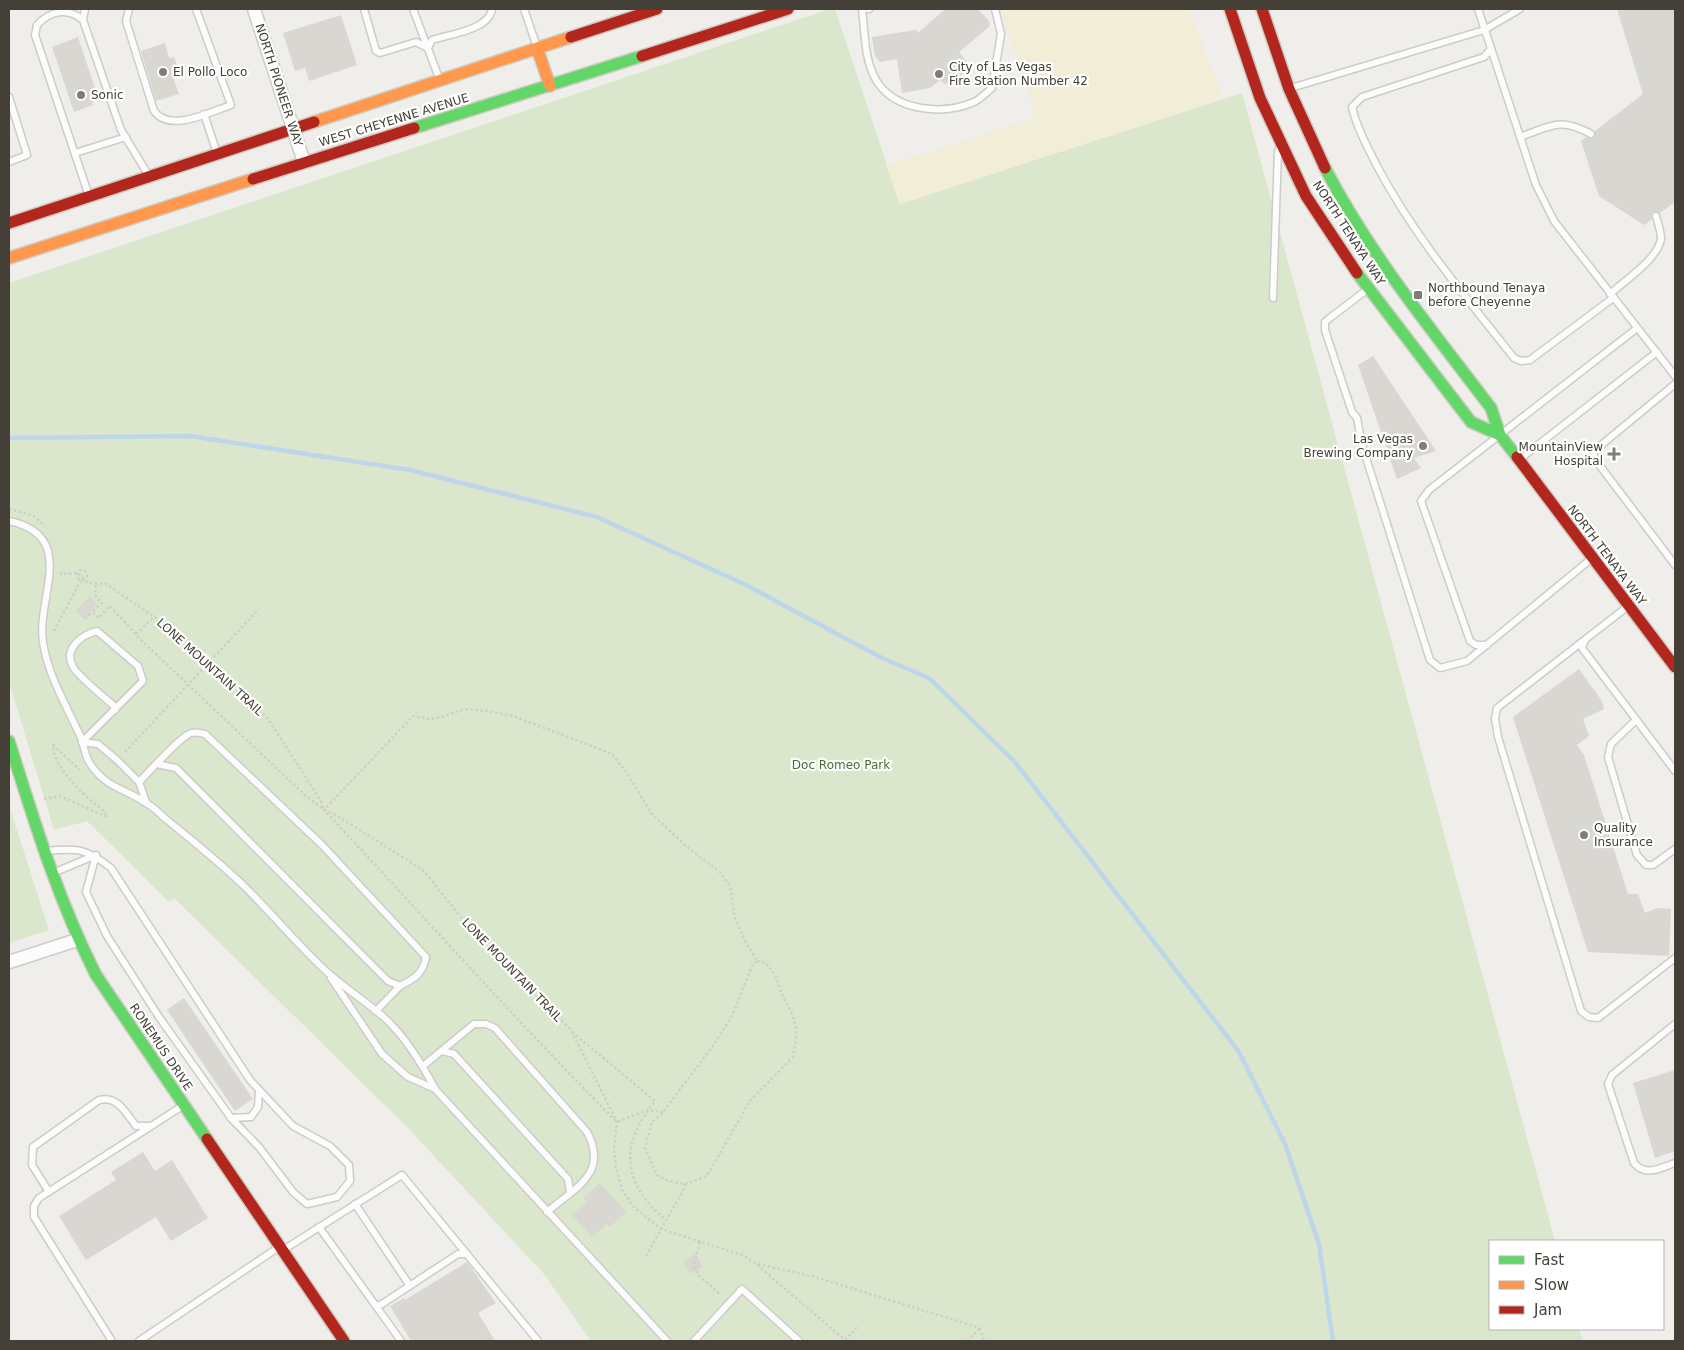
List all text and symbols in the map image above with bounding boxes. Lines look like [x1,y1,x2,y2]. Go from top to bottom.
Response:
street label: NORTH PIONEER WAY [253,22,306,149]
place label: City of Las Vegas Fire Station Number 42 [949,60,1088,88]
place label: El Pollo Loco [173,65,247,79]
marker: El Pollo Loco [157,66,169,78]
marker: City of Las Vegas Fire Station Number 42 [933,68,945,80]
place label: Sonic [91,88,124,102]
marker: Sonic [75,89,87,101]
street label: WEST CHEYENNE AVENUE [317,90,471,150]
street label: NORTH TENAYA WAY [1310,178,1388,288]
place label: Northbound Tenaya before Cheyenne [1428,281,1545,309]
marker: Northbound Tenaya before Cheyenne [1412,289,1424,301]
place label: Las Vegas Brewing Company [1303,432,1413,460]
marker: Las Vegas Brewing Company [1417,440,1429,452]
place label: MountainView Hospital [1519,440,1603,468]
marker: MountainView Hospital [1607,447,1621,461]
street label: NORTH TENAYA WAY [1565,502,1650,608]
street label: LONE MOUNTAIN TRAIL [154,616,266,719]
park label: Doc Romeo Park [792,758,890,772]
place label: Quality Insurance [1594,821,1653,849]
marker: Quality Insurance [1578,829,1590,841]
street label: LONE MOUNTAIN TRAIL [459,915,565,1025]
street label: RONEMUS DRIVE [127,1001,195,1093]
legend [1489,1240,1664,1330]
text: Fast [1534,1251,1564,1269]
text: Slow [1534,1276,1569,1294]
text: Jam [1533,1301,1562,1319]

